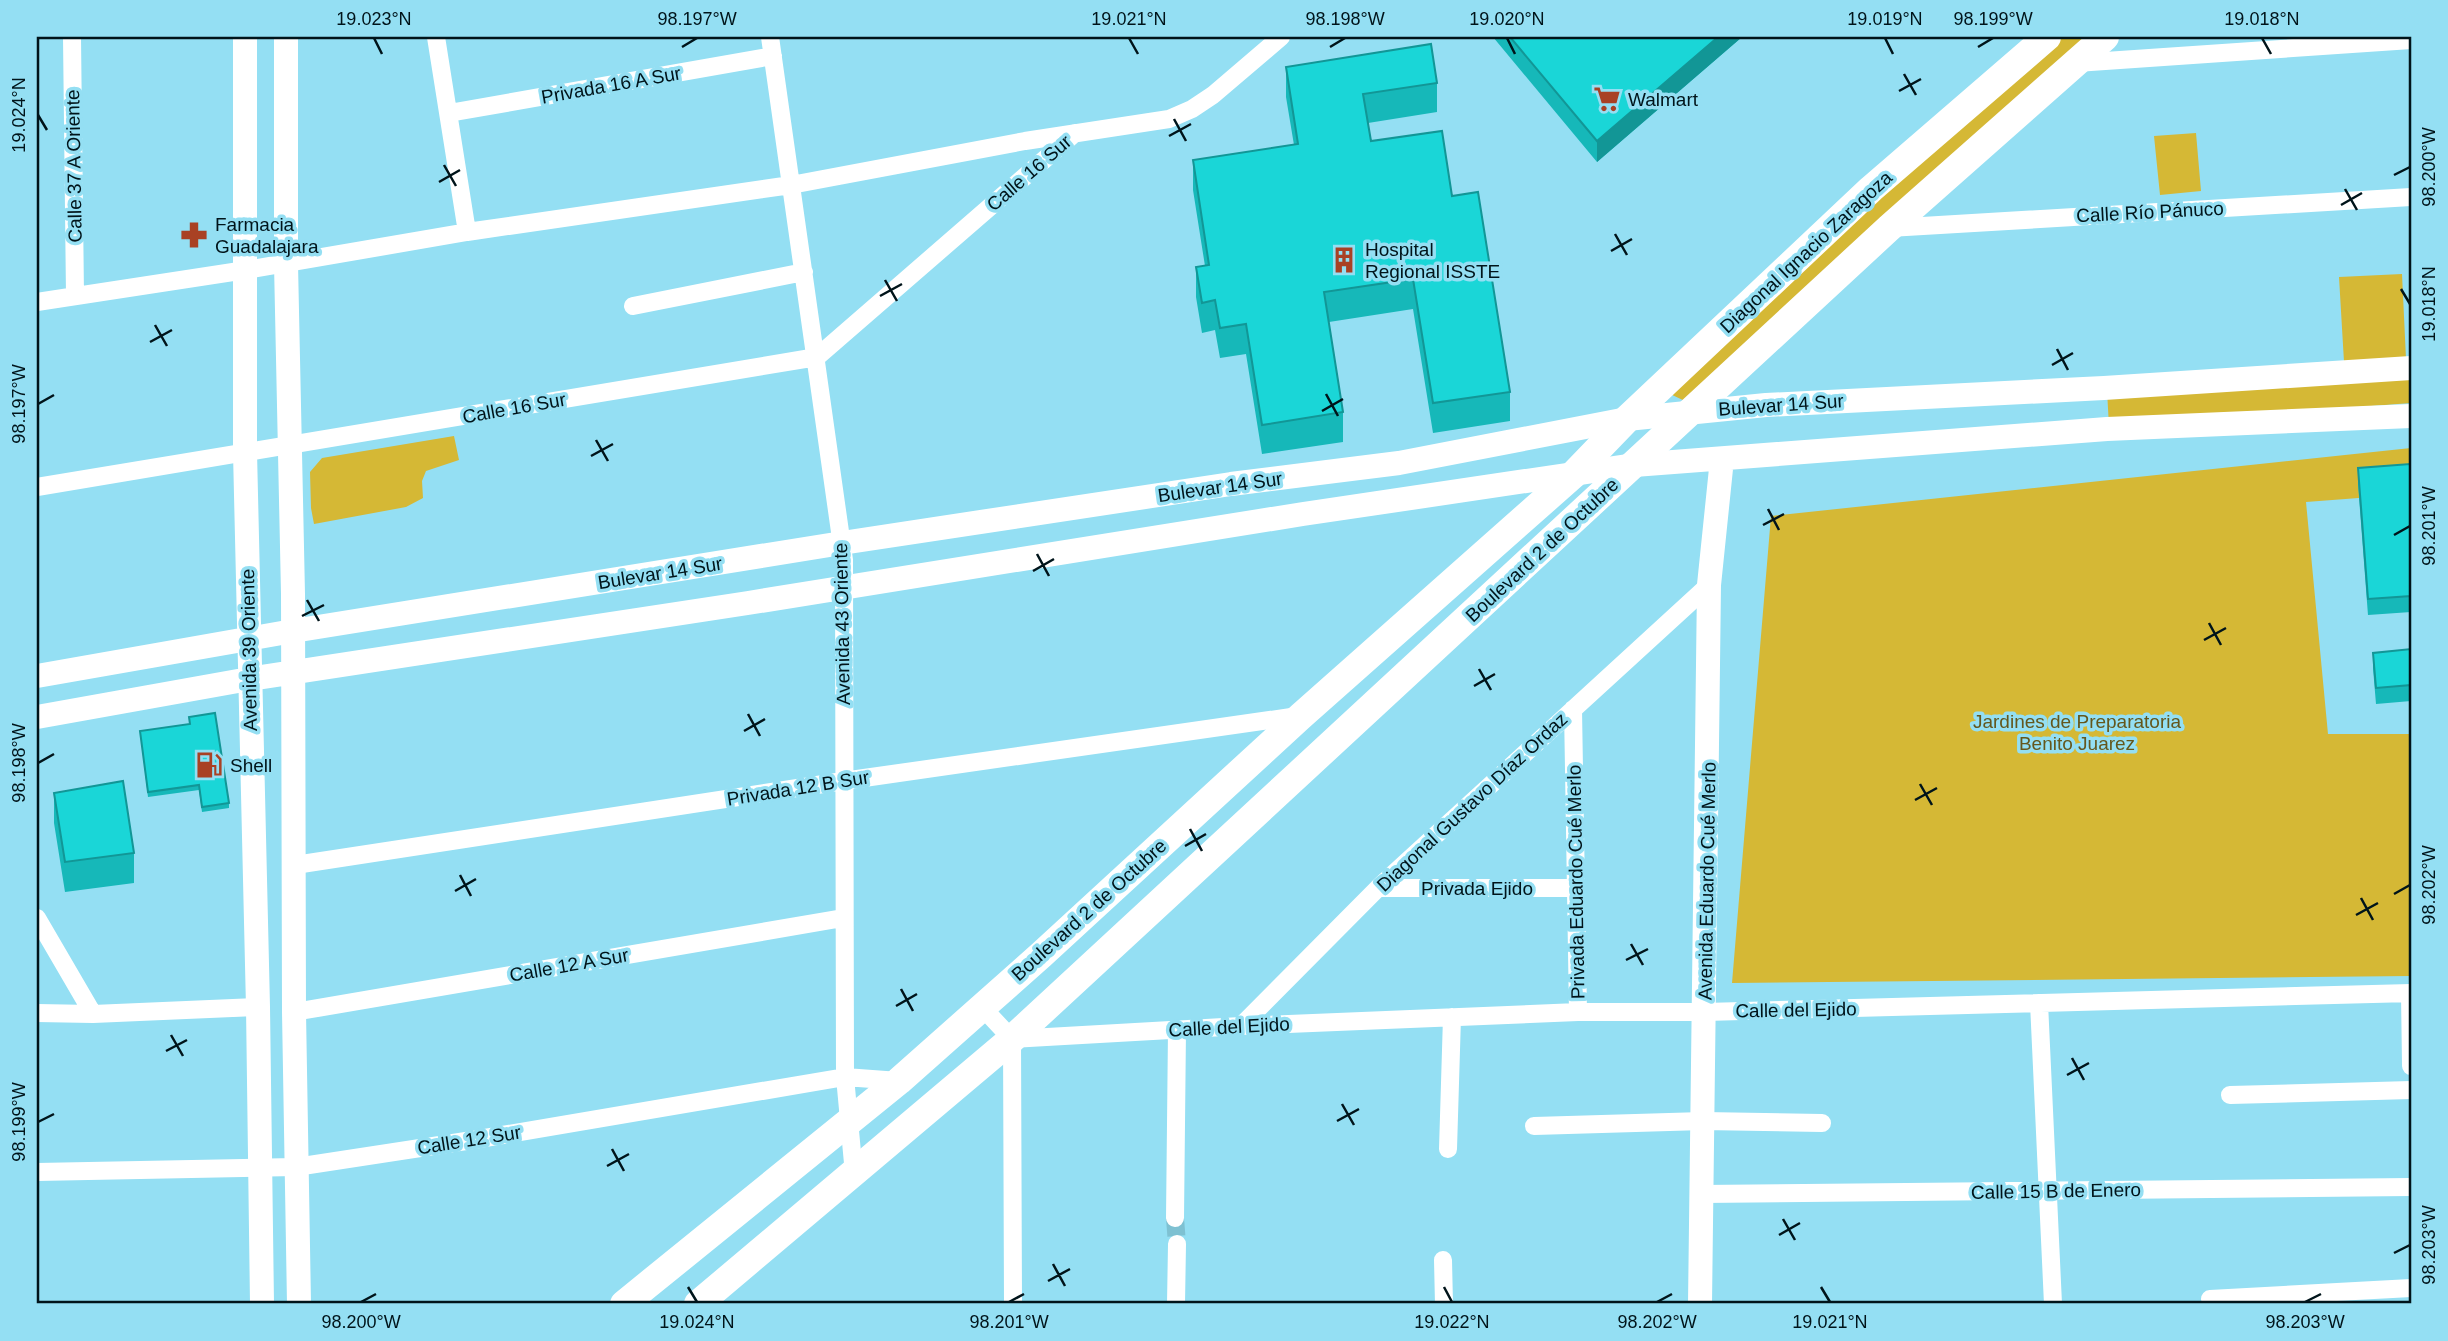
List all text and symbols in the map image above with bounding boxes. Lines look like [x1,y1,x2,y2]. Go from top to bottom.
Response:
text: 19.023°N [336,9,412,29]
text: 98.197°W [657,9,737,29]
text: 19.021°N [1091,9,1167,29]
text: 98.198°W [1305,9,1385,29]
text: 19.020°N [1469,9,1545,29]
text: 19.019°N [1847,9,1923,29]
text: 98.199°W [1953,9,2033,29]
text: 19.018°N [2224,9,2300,29]
street label: Privada 16 A Sur [539,62,683,108]
text: 19.024°N [9,77,29,153]
supermarket icon: Walmart [1592,84,1622,114]
street label: Calle 37 A Oriente [62,89,86,243]
place label: Walmart [1628,89,1699,110]
text: 98.200°W [2419,127,2439,207]
street label: Calle 16 Sur [983,130,1076,215]
street label: Diagonal Ignacio Zaragoza [1716,167,1897,337]
street label: Calle Río Pánuco [2076,198,2224,226]
place label: Farmacia Guadalajara [215,214,319,257]
pharmacy icon: Farmacia Guadalajara [179,220,209,250]
place label: Hospital Regional ISSTE [1365,239,1500,282]
building icon: Hospital Regional ISSTE [1329,245,1359,275]
text: 19.018°N [2419,266,2439,342]
text: 98.197°W [9,364,29,444]
street label: Calle 16 Sur [461,388,568,427]
street label: Bulevar 14 Sur [1718,390,1845,420]
street label: Bulevar 14 Sur [1156,468,1284,506]
street label: Boulevard 2 de Octubre [1461,474,1623,626]
text: 98.201°W [2419,486,2439,566]
street label: Avenida 43 Oriente [830,543,854,705]
street label: Bulevar 14 Sur [596,553,724,593]
street label: Avenida 39 Oriente [237,569,261,731]
street label: Diagonal Gustavo Díaz Ordaz [1373,708,1571,896]
park label: Jardines de Preparatoria Benito Juarez [1973,711,2181,754]
text: 98.198°W [9,723,29,803]
fuel station icon: Shell [194,750,224,780]
place label: Shell [230,755,272,776]
street label: Avenida Eduardo Cué Merlo [1694,762,1720,1000]
street label: Privada Eduardo Cué Merlo [1563,765,1589,999]
street label: Privada 12 B Sur [725,766,871,810]
street label: Boulevard 2 de Octubre [1007,835,1171,985]
text: 98.202°W [2419,845,2439,925]
street label: Privada Ejido [1421,878,1533,899]
street label: Calle 12 A Sur [508,944,631,986]
street label: Calle del Ejido [1735,998,1857,1022]
street label: Calle del Ejido [1168,1013,1290,1041]
text: 98.199°W [9,1082,29,1162]
street label: Calle 12 Sur [416,1121,523,1159]
street label: Calle 15 B de Enero [1971,1179,2141,1203]
text: 98.203°W [2419,1205,2439,1285]
text: 98.200°W [321,1312,401,1332]
text: 19.024°N [659,1312,735,1332]
text: 98.201°W [969,1312,1049,1332]
text: 19.022°N [1414,1312,1490,1332]
text: 98.202°W [1617,1312,1697,1332]
text: 19.021°N [1792,1312,1868,1332]
text: 98.203°W [2265,1312,2345,1332]

